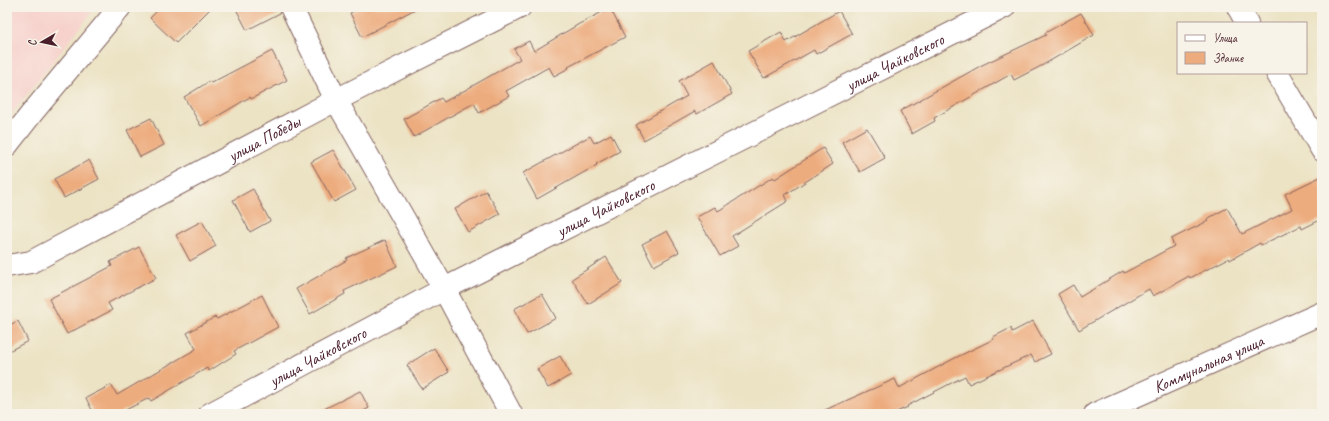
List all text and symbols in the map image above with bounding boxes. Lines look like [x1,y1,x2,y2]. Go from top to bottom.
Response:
north arrow [22,22,62,62]
legend [1177,22,1307,74]
street label: улица Чайковского [841,28,948,96]
text: Улица [1213,30,1238,46]
text: С [25,38,39,47]
text: Здание [1213,50,1244,66]
street label: улица Победы [223,110,305,167]
street label: улица Чайковского [552,174,659,242]
street label: улица Чайковского [265,322,371,391]
street label: Коммунальная улица [1150,329,1268,397]

